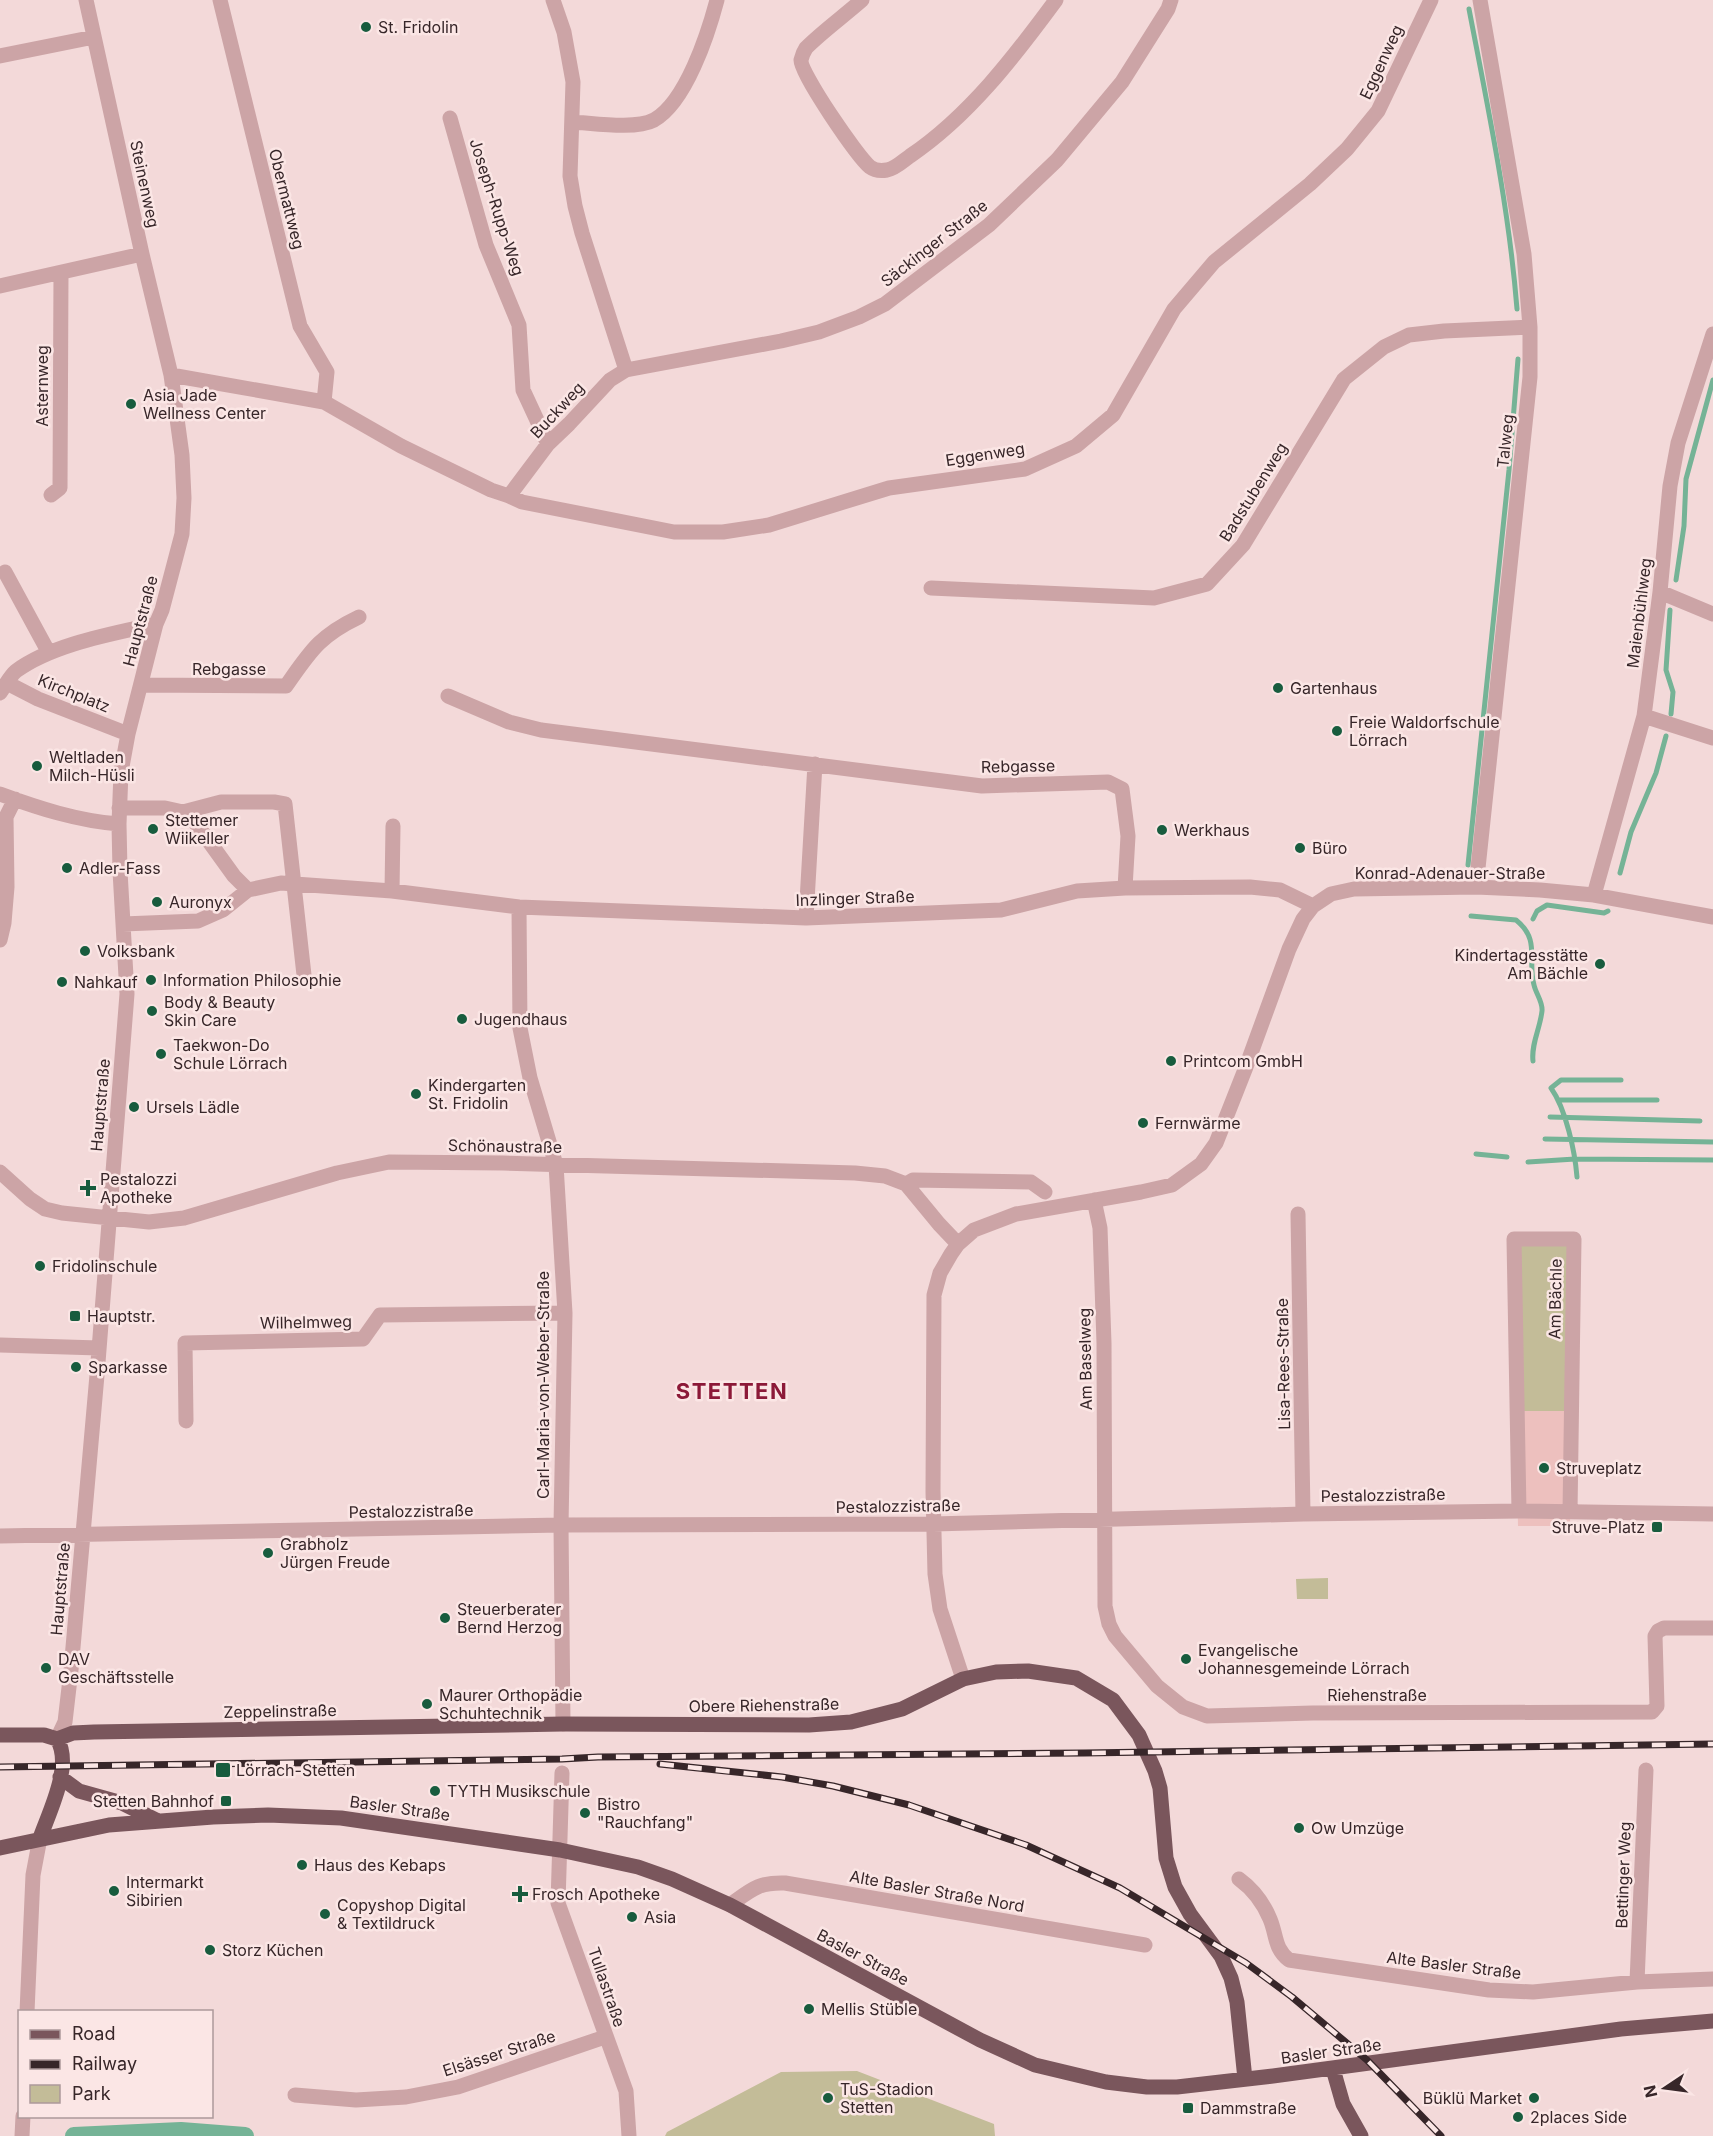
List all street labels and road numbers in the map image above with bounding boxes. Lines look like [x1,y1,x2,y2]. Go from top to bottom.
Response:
street label: Eggenweg [1355,22,1407,102]
street label: Joseph-Rupp-Weg [465,136,529,278]
street label: Steinenweg [126,139,164,229]
street label: Obermattweg [265,147,309,251]
street label: Säckinger Straße [877,195,991,291]
street label: Asternweg [32,345,52,427]
street label: Buckweg [526,378,588,442]
street label: Talweg [1492,413,1518,469]
street label: Eggenweg [944,438,1026,470]
street label: Badstubenweg [1215,439,1291,545]
street label: Maienbühlweg [1622,557,1656,669]
street label: Hauptstraße [118,573,162,669]
street label: Rebgasse [192,659,266,679]
street label: Kirchplatz [35,669,113,717]
street label: Rebgasse [981,755,1055,777]
street label: Konrad-Adenauer-Straße [1355,863,1545,883]
street label: Inzlinger Straße [795,886,915,910]
street label: Hauptstraße [86,1058,114,1152]
street label: Schönaustraße [448,1135,562,1157]
street label: Am Bächle [1544,1258,1566,1340]
street label: Carl-Maria-von-Weber-Straße [533,1271,553,1499]
street label: Lisa-Rees-Straße [1272,1298,1294,1430]
street label: Am Baselweg [1074,1308,1096,1410]
street label: Wilhelmweg [260,1311,352,1333]
street label: Pestalozzistraße [1320,1484,1446,1506]
street label: Pestalozzistraße [835,1495,961,1517]
street label: Pestalozzistraße [348,1500,474,1522]
street label: Hauptstraße [46,1542,74,1636]
street label: Riehenstraße [1327,1685,1427,1705]
street label: Obere Riehenstraße [689,1694,839,1716]
street label: Zeppelinstraße [223,1700,337,1722]
street label: Basler Straße [348,1791,452,1825]
street label: Bettinger Weg [1611,1821,1635,1929]
street label: Alte Basler Straße Nord [848,1866,1026,1916]
street label: Basler Straße [814,1924,912,1990]
street label: Tullastraße [584,1944,630,2030]
street label: Alte Basler Straße [1386,1947,1522,1983]
street label: Elsässer Straße [440,2025,558,2081]
street label: Basler Straße [1279,2034,1383,2068]

